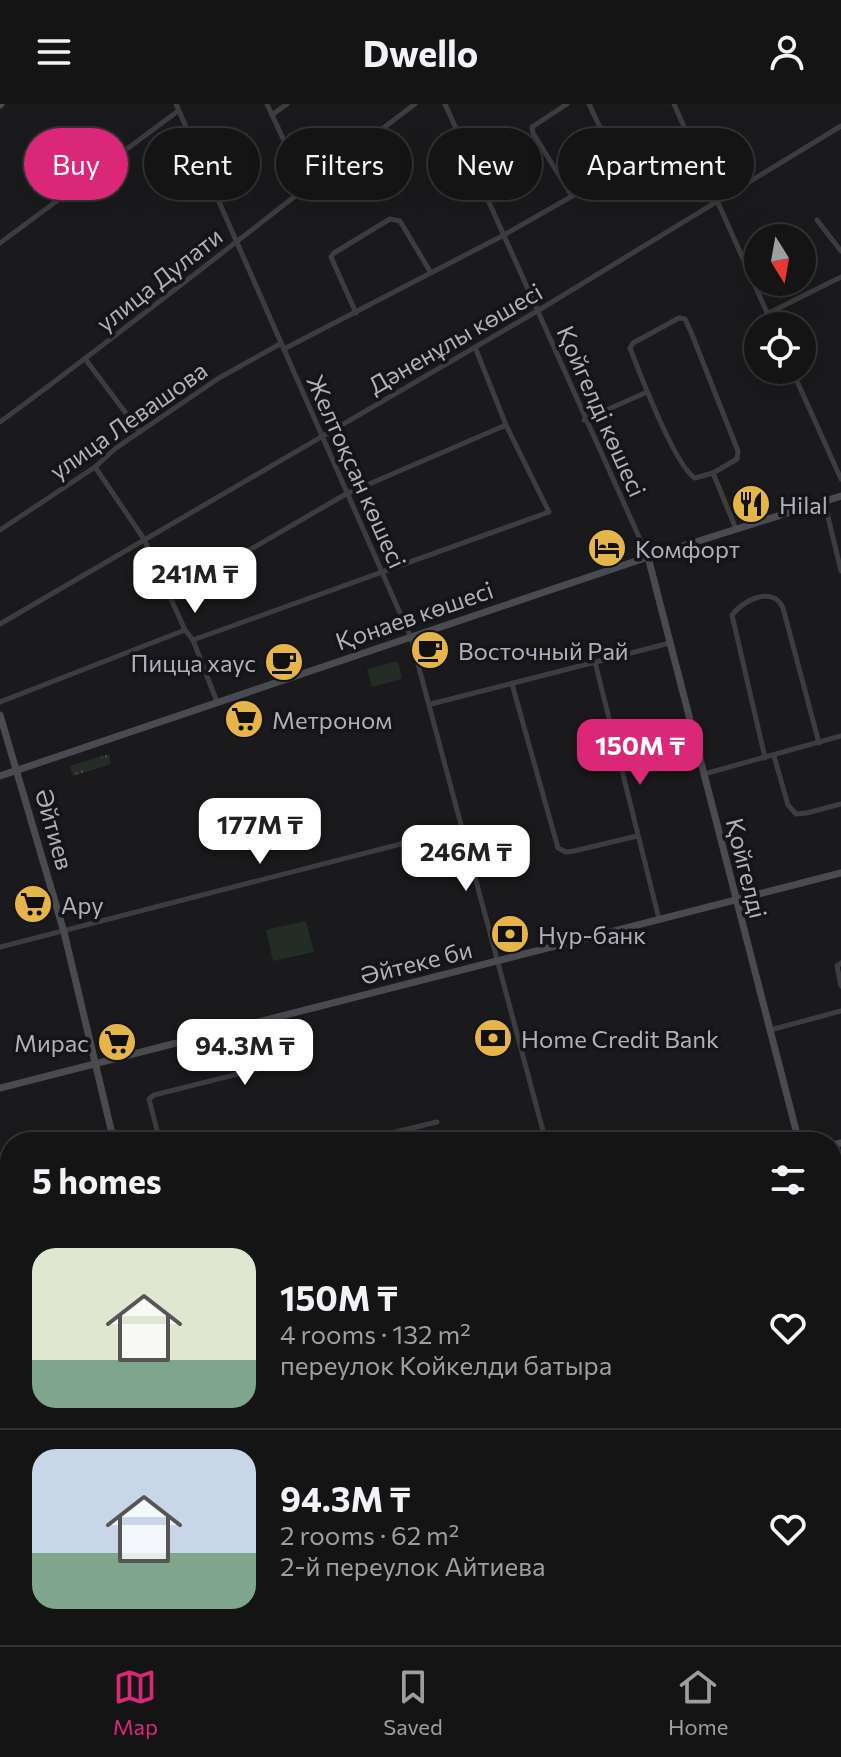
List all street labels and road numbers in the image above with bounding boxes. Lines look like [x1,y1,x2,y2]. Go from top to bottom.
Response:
street label: улица Дулати [90,221,228,337]
street label: Дәненұлы көшесі [363,276,547,400]
street label: Қойгелді көшесі [551,321,653,501]
street label: улица Левашова [44,355,212,485]
street label: Желтоқсан көшесі [301,370,413,572]
street label: Қонаев көшесі [331,574,497,656]
street label: Әйтиев [30,785,80,873]
street label: Қойгелді [721,815,773,921]
street label: Әйтеке би [357,934,475,990]

